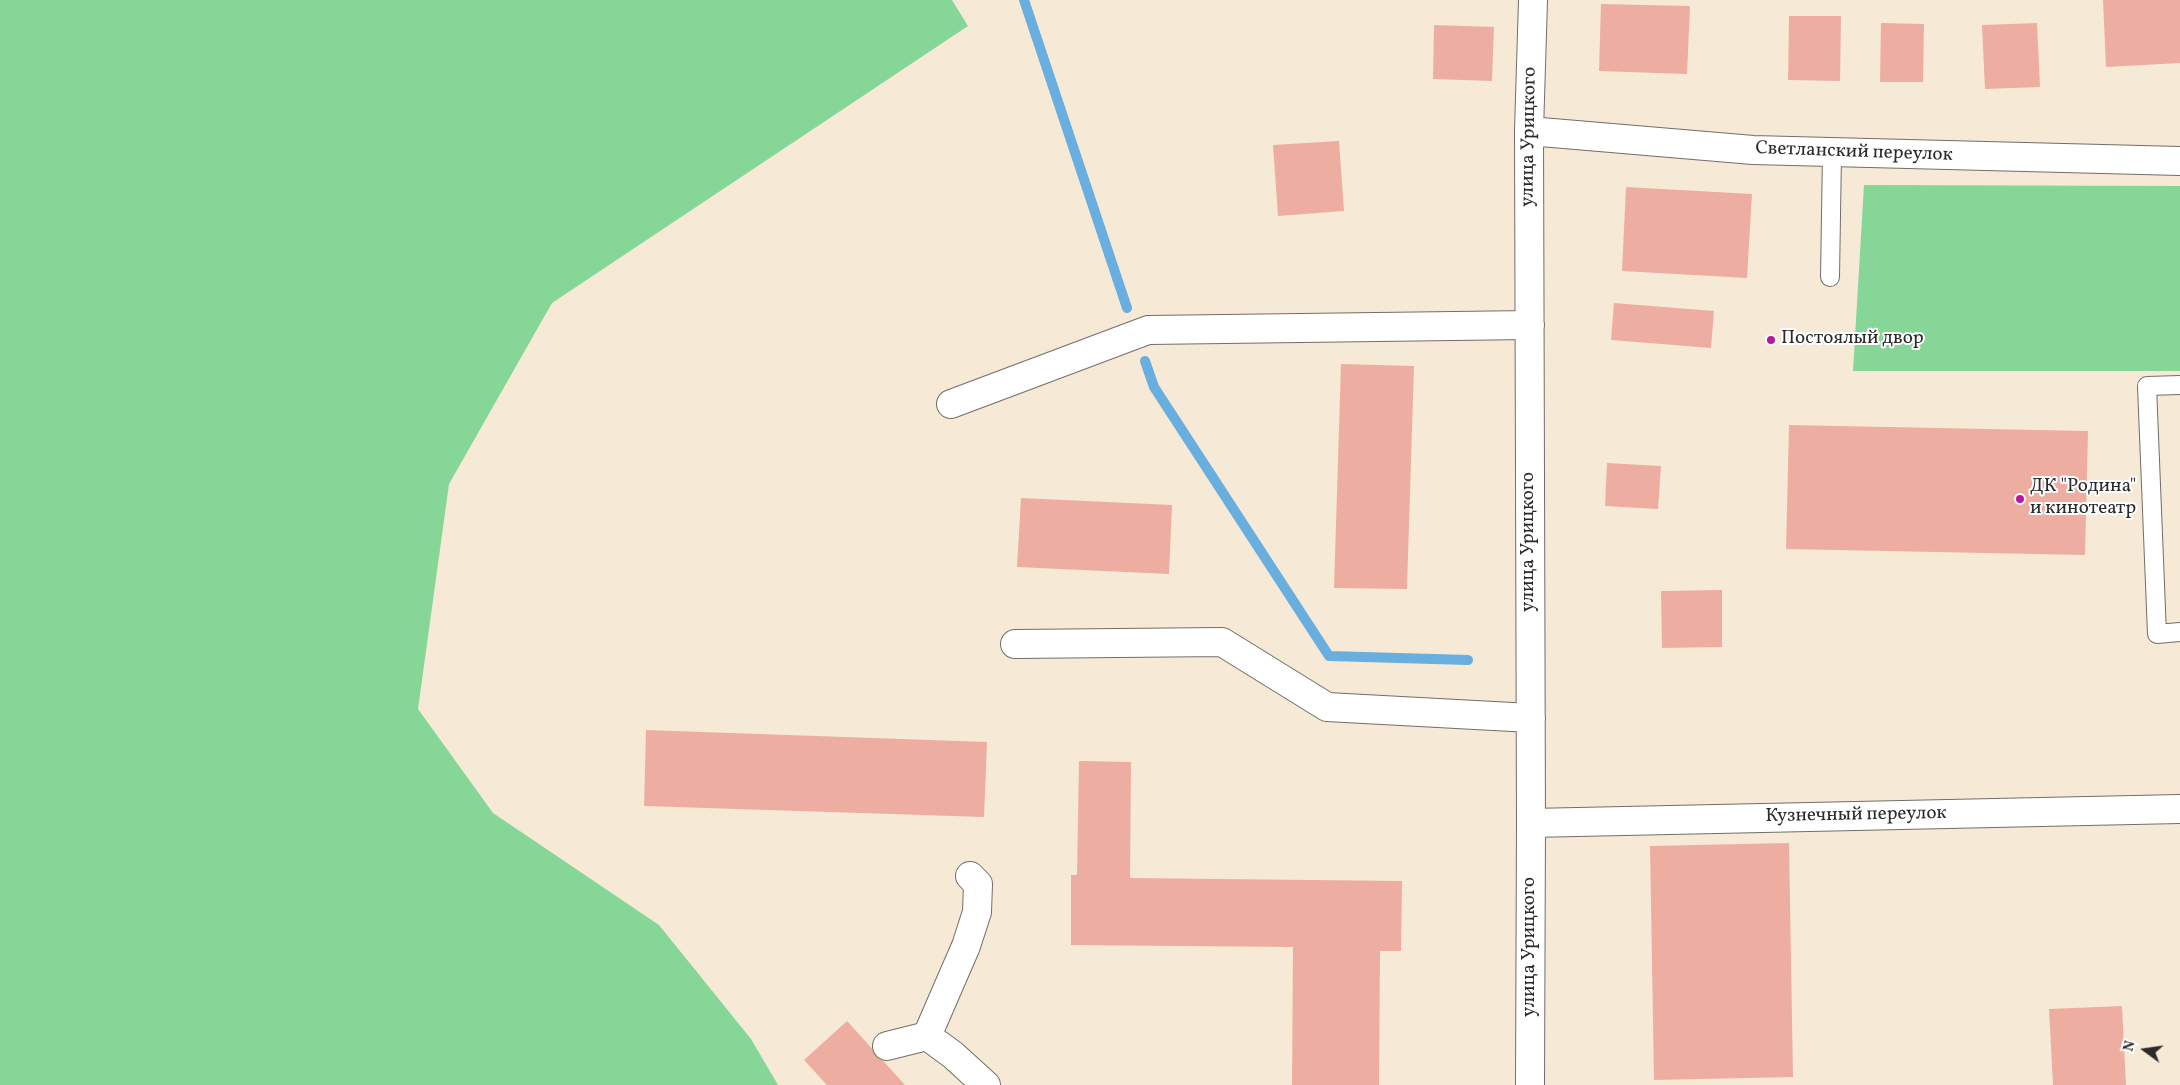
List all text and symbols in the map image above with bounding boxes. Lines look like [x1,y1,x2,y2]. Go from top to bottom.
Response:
street label: улица Урицкого [1517,67,1543,207]
street label: Светланский переулок [1755,138,1953,168]
place label: Постоялый двор [1781,329,1924,351]
marker: Постоялый двор [1765,334,1777,346]
street label: улица Урицкого [1519,472,1541,612]
place label: ДК "Родина" и кинотеатр [2030,477,2136,521]
marker: ДК "Родина" и кинотеатр [2014,493,2026,505]
street label: Кузнечный переулок [1765,803,1947,829]
street label: улица Урицкого [1520,877,1542,1017]
north arrow [2120,1025,2170,1075]
text: N [2120,1039,2140,1053]

